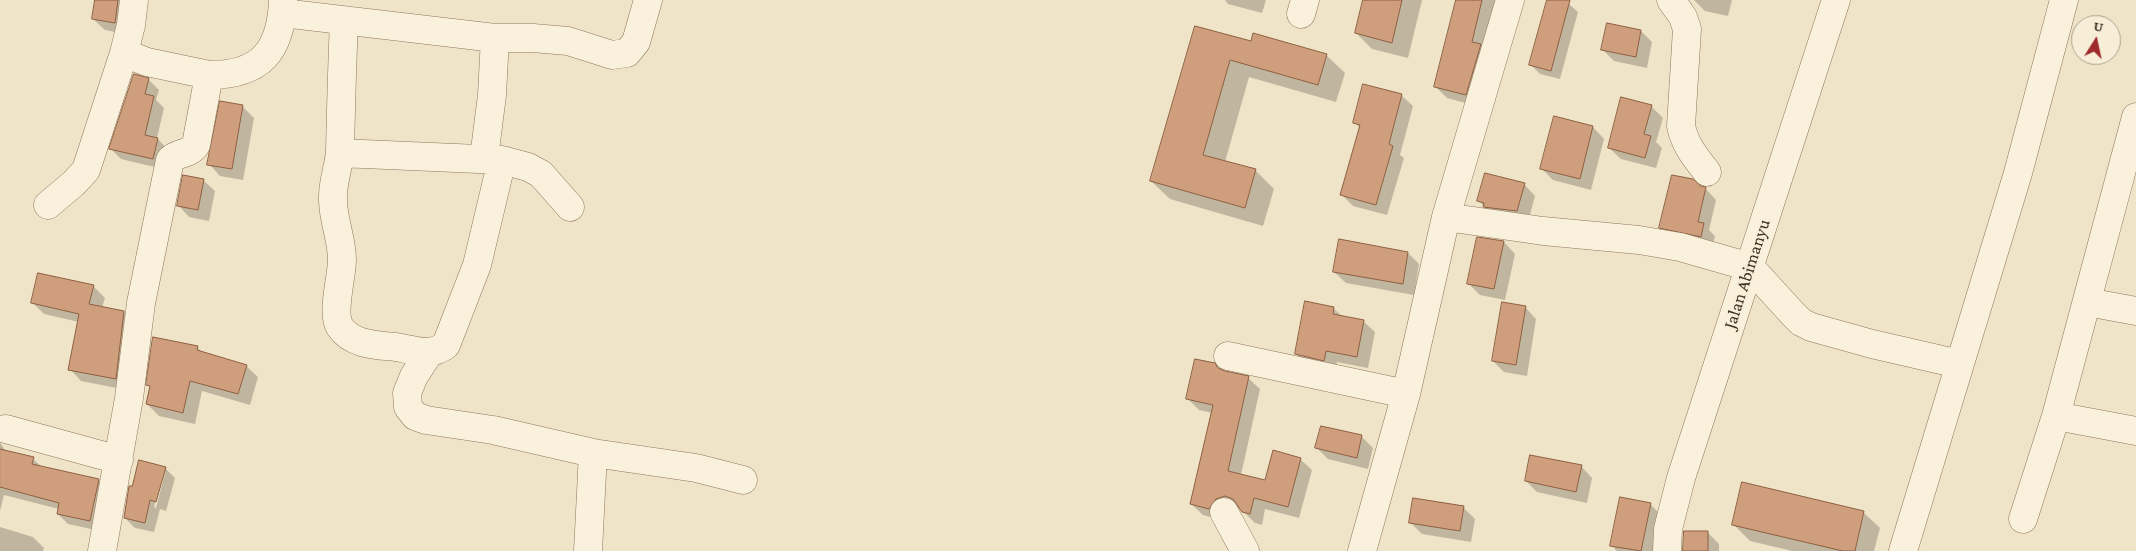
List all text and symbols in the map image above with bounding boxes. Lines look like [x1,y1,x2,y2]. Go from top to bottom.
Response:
north arrow [2071,15,2121,65]
text: U [2092,18,2105,35]
street label: Jalan Abimanyu [1719,216,1775,332]

